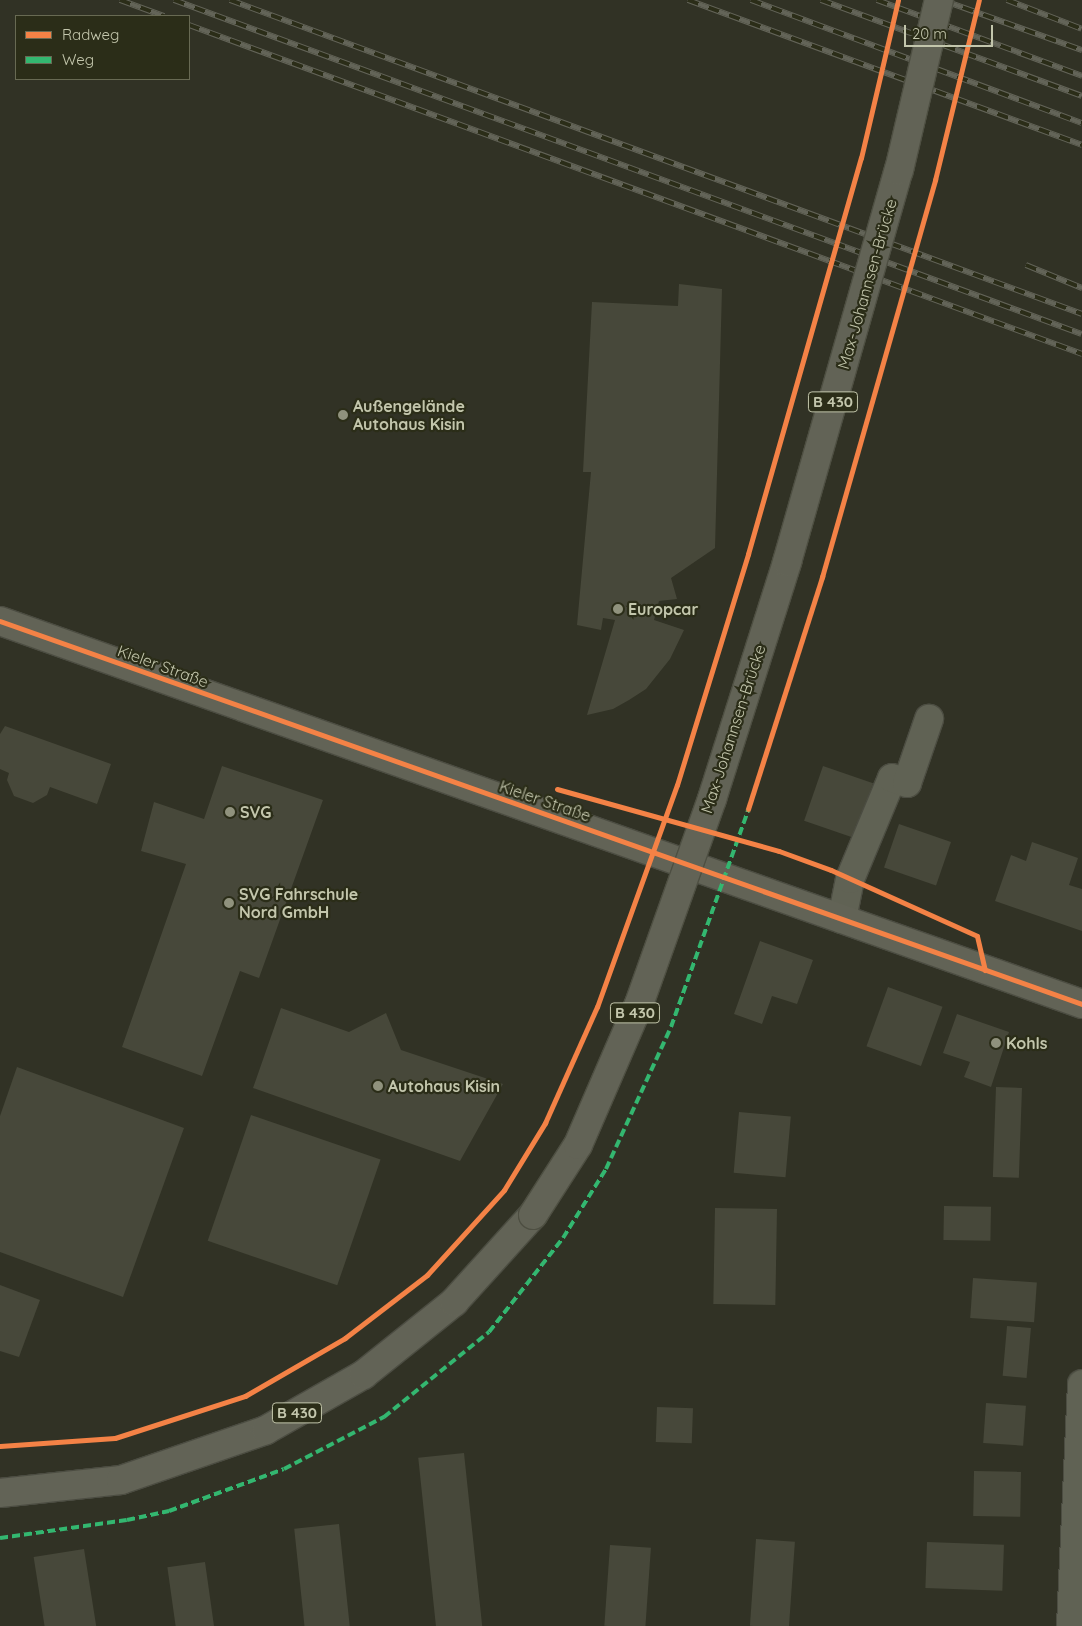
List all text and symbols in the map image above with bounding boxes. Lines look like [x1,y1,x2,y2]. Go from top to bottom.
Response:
legend [15,15,190,80]
scale bar [907,15,996,47]
text: 20 m [912,24,947,43]
text: Radweg [62,25,119,44]
text: Weg [62,50,94,69]
street label: Max-Johannsen-Brücke [833,197,901,371]
road number: B 430 [807,390,859,414]
place label: Außengelände Autohaus Kisin [353,396,465,434]
marker: Außengelände Autohaus Kisin [337,409,349,421]
place label: Europcar [628,599,698,619]
marker: Europcar [612,603,624,615]
street label: Kieler Straße [115,641,211,691]
street label: Max-Johannsen-Brücke [697,642,769,816]
street label: Kieler Straße [497,776,593,826]
place label: SVG [240,802,271,822]
marker: SVG [224,806,236,818]
place label: SVG Fahrschule Nord GmbH [239,884,358,922]
marker: SVG Fahrschule Nord GmbH [223,897,235,909]
road number: B 430 [609,1000,661,1026]
place label: Kohls [1006,1033,1048,1053]
marker: Kohls [990,1037,1002,1049]
place label: Autohaus Kisin [388,1076,500,1096]
marker: Autohaus Kisin [372,1080,384,1092]
road number: B 430 [271,1400,323,1426]

